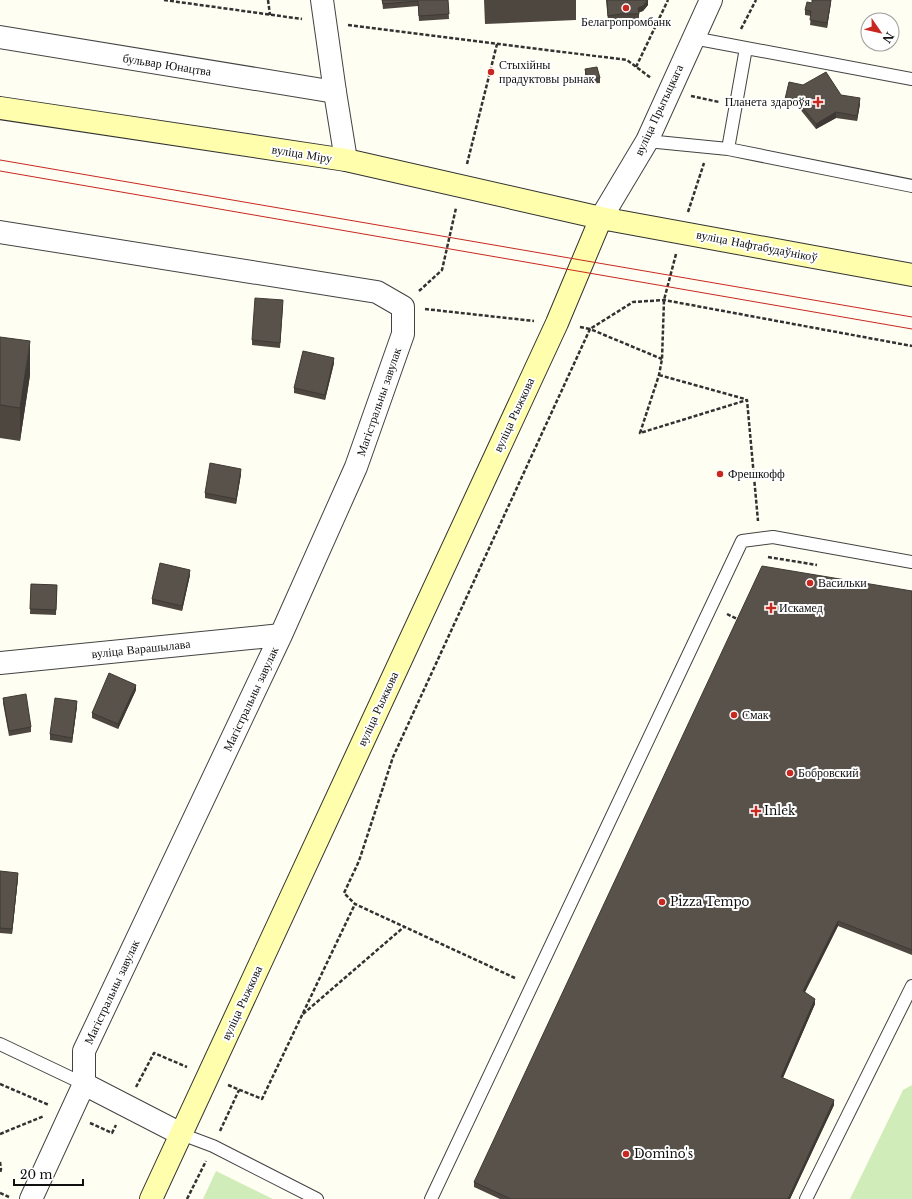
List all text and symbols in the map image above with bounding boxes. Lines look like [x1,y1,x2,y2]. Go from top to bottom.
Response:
marker: Белагропромбанк [621,3,631,13]
north arrow [860,12,900,52]
place label: Белагропромбанк [581,14,671,29]
text: N [879,29,897,46]
street label: бульвар Юнацтва [122,50,213,79]
place label: Стыхійны прадуктовы рынак [499,57,595,86]
street label: вуліца Прытыцкага [631,61,687,158]
marker: Стыхійны прадуктовы рынак [486,67,496,77]
place label: Планета здароўя [725,94,810,109]
marker: Планета здароўя [813,97,823,107]
street label: вуліца Міру [271,141,333,166]
street label: вуліца Нафтабудаўнікоў [695,226,819,265]
street label: Магістральны завулак [353,345,404,458]
street label: вуліца Рыжкова [490,375,538,454]
place label: Фрешкофф [728,466,785,481]
marker: Фрешкофф [715,469,725,479]
place label: Васильки [818,575,867,590]
marker: Васильки [805,578,815,588]
place label: Искамед [779,600,823,615]
marker: Искамед [766,603,776,613]
street label: вуліца Варашылава [91,636,192,661]
street label: Магістральны завулак [220,644,281,753]
street label: вуліца Рыжкова [354,669,402,748]
place label: Смак [742,707,769,722]
marker: Смак [729,710,739,720]
place label: Бобровский [798,765,859,780]
marker: Бобровский [785,768,795,778]
place label: Inlek [764,803,796,818]
marker: Inlek [751,806,761,816]
place label: Pizza Tempo [670,894,750,909]
marker: Pizza Tempo [657,897,667,907]
street label: Магістральны завулак [81,937,142,1046]
street label: вуліца Рыжкова [218,963,266,1042]
place label: Domino's [634,1146,693,1161]
marker: Domino's [621,1149,631,1159]
scale bar [14,1161,83,1187]
text: 20 m [20,1167,52,1182]

